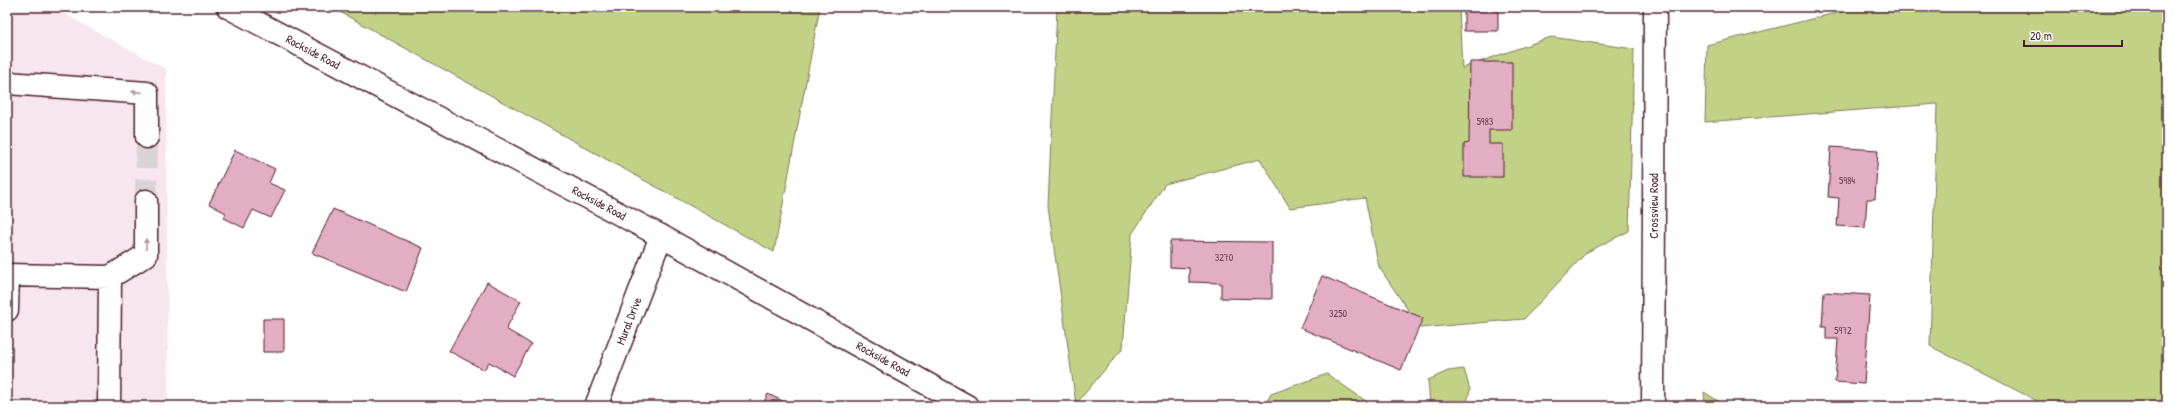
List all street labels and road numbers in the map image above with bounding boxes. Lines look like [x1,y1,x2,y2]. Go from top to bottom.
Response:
street label: Rockside Road [283,30,344,73]
street label: Crossview Road [1645,173,1662,239]
street label: Rockside Road [569,181,630,224]
street label: Mural Drive [612,294,645,347]
street label: Rockside Road [853,337,913,380]

